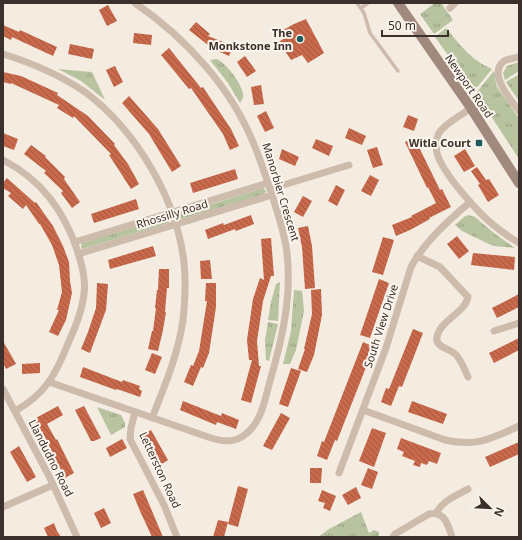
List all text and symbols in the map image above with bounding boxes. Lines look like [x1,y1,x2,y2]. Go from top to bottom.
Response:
scale bar [382,12,448,38]
text: 50 m [388,17,416,34]
place label: The Monkstone Inn [208,25,292,53]
marker: The Monkstone Inn [295,34,305,44]
street label: Newport Road [442,51,497,120]
place label: Witla Court [409,135,471,150]
marker: Witla Court [474,138,484,148]
street label: Manorbier Crescent [259,141,304,243]
street label: Rhossilly Road [134,195,210,232]
street label: South View Drive [360,282,401,370]
street label: Llandudno Road [26,417,77,499]
street label: Letterston Road [136,429,185,510]
north arrow [470,488,510,528]
text: N [491,505,508,519]

